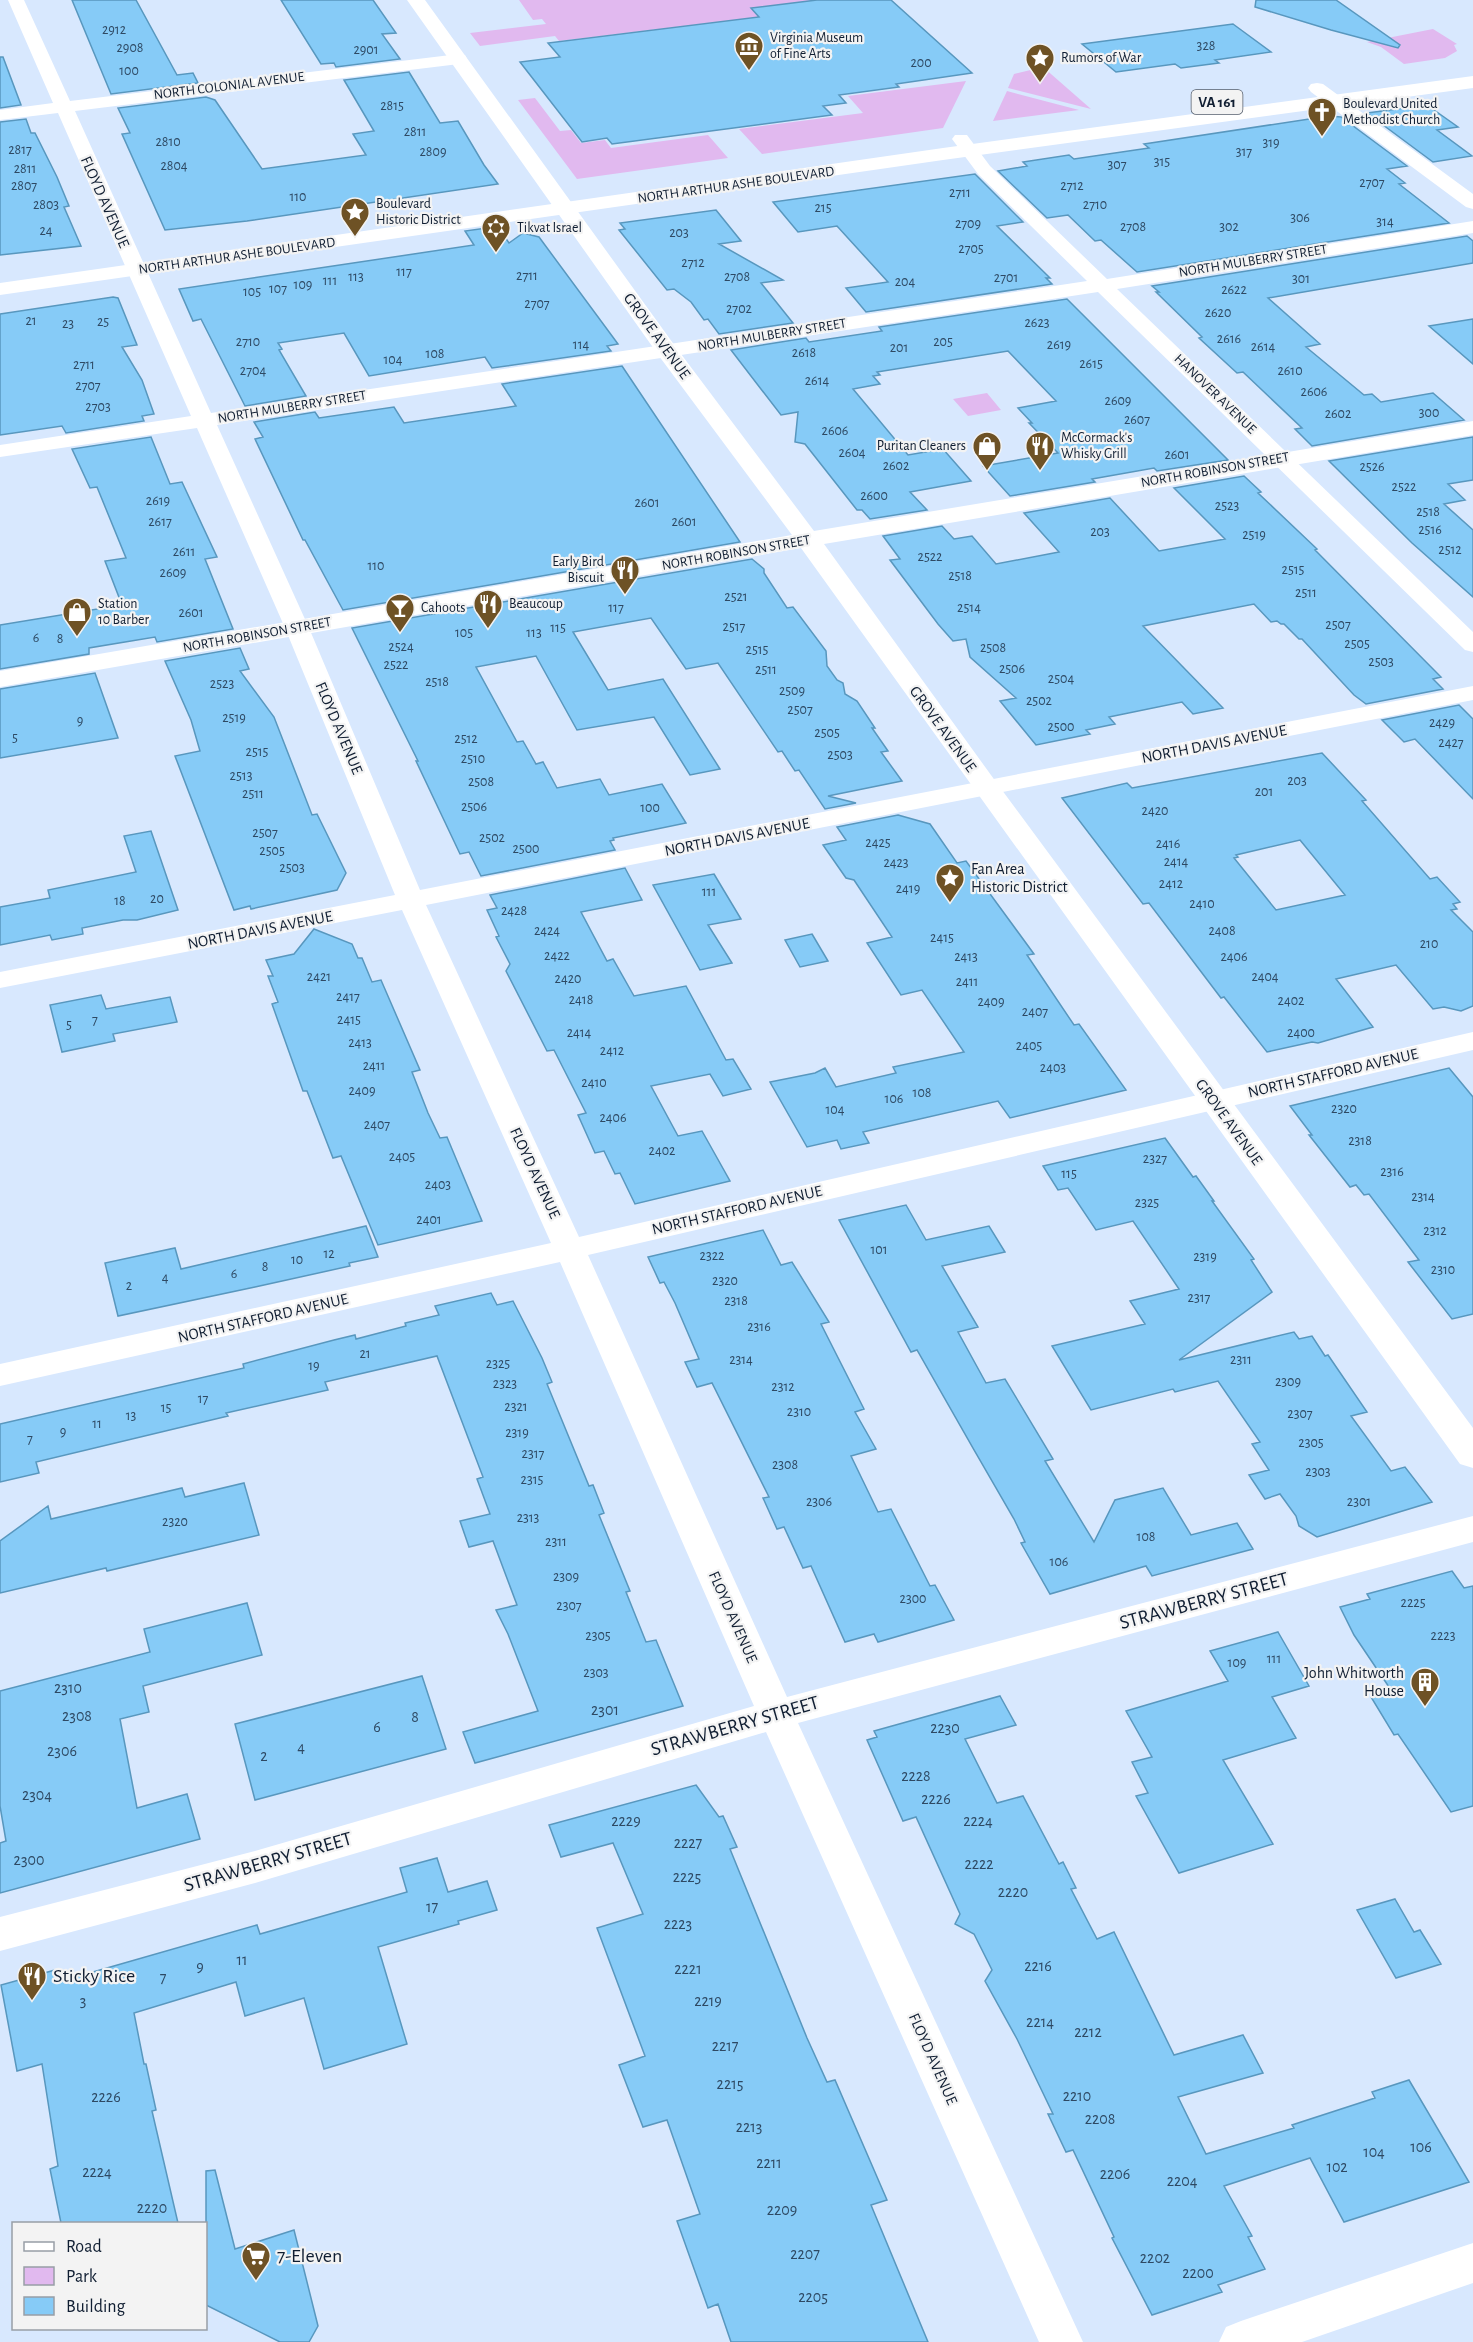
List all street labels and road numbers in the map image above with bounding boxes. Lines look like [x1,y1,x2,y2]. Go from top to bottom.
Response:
street label: NORTH COLONIAL AVENUE [153,70,305,102]
road number: VA 161 [1192,90,1242,114]
street label: FLOYD AVENUE [78,154,132,250]
street label: NORTH ARTHUR ASHE BOULEVARD [637,164,835,206]
street label: NORTH ARTHUR ASHE BOULEVARD [138,235,336,277]
street label: NORTH MULBERRY STREET [1178,242,1328,280]
street label: GROVE AVENUE [621,290,694,382]
street label: NORTH MULBERRY STREET [697,316,847,354]
street label: HANOVER AVENUE [1171,351,1259,437]
street label: NORTH MULBERRY STREET [217,388,367,426]
street label: NORTH ROBINSON STREET [1140,450,1290,490]
street label: NORTH ROBINSON STREET [661,533,811,573]
street label: NORTH ROBINSON STREET [182,615,332,655]
street label: FLOYD AVENUE [312,680,366,777]
street label: GROVE AVENUE [907,683,980,775]
street label: NORTH DAVIS AVENUE [1140,722,1288,766]
street label: NORTH DAVIS AVENUE [663,815,811,859]
street label: NORTH DAVIS AVENUE [186,908,334,952]
street label: NORTH STAFFORD AVENUE [1246,1046,1420,1100]
street label: GROVE AVENUE [1193,1076,1266,1168]
street label: FLOYD AVENUE [507,1125,563,1221]
street label: NORTH STAFFORD AVENUE [650,1183,824,1237]
street label: NORTH STAFFORD AVENUE [176,1291,350,1345]
street label: FLOYD AVENUE [706,1569,760,1665]
street label: STRAWBERRY STREET [1117,1569,1291,1633]
street label: STRAWBERRY STREET [649,1692,822,1760]
street label: STRAWBERRY STREET [182,1828,355,1896]
street label: FLOYD AVENUE [906,2011,960,2107]

